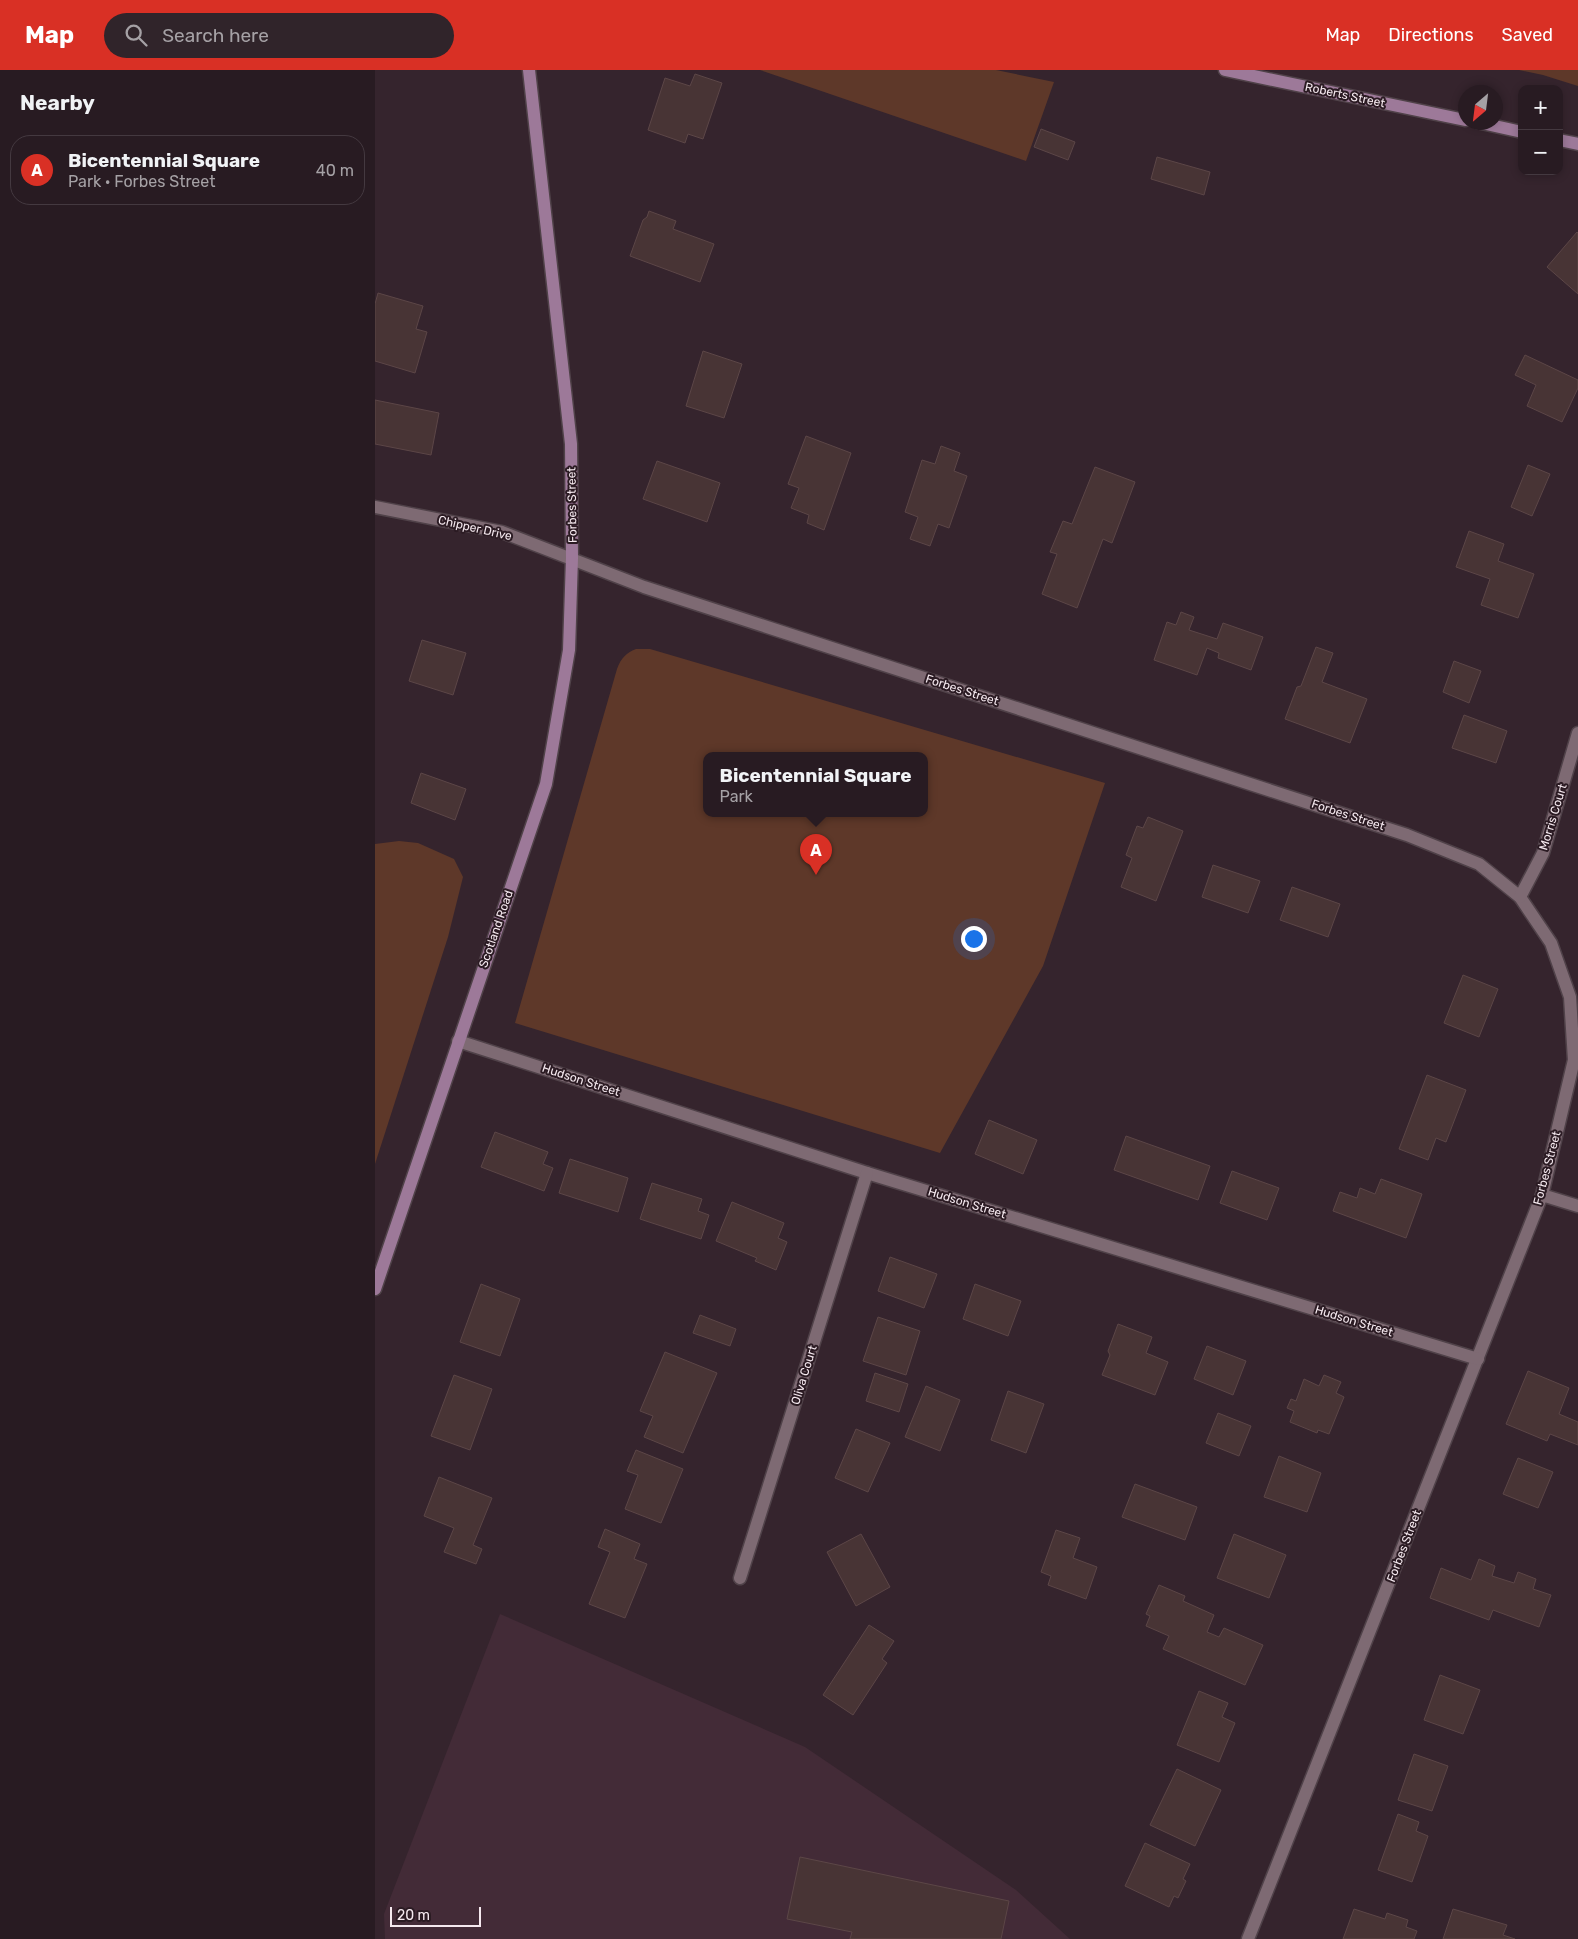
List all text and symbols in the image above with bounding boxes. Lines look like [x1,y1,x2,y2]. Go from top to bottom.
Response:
search box [104,13,454,58]
text: Map [25,21,74,49]
icon: search [122,21,150,49]
text: Search here [162,24,269,47]
text: Map [1325,24,1360,46]
text: Directions [1388,24,1474,46]
text: Saved [1502,24,1553,46]
street label: Roberts Street [1304,80,1387,110]
north arrow [1458,85,1503,130]
map controls [1518,85,1563,175]
button: + [1518,85,1563,130]
text: Nearby [20,90,95,115]
button: − [1518,130,1563,175]
text: Bicentennial Square [68,149,260,172]
text: A [31,161,43,180]
text: 40 m [316,161,354,180]
text: Park · Forbes Street [68,172,216,191]
street label: Forbes Street [564,467,580,543]
street label: Chipper Drive [437,513,514,543]
street label: Forbes Street [924,672,1001,708]
popup [703,752,928,817]
text: Bicentennial Square [720,764,911,787]
street label: Morris Court [1536,782,1570,852]
text: Park [720,787,753,806]
street label: Forbes Street [1310,797,1387,833]
pin: A [800,834,832,875]
street label: Scotland Road [476,888,516,970]
your location [961,926,987,952]
street label: Hudson Street [540,1061,622,1099]
street label: Forbes Street [1530,1129,1564,1206]
street label: Hudson Street [926,1184,1008,1222]
street label: Hudson Street [1313,1302,1395,1340]
street label: Oliva Court [788,1343,820,1406]
street label: Forbes Street [1384,1508,1424,1584]
scale bar [390,1904,481,1927]
text: 20 m [397,1907,430,1924]

